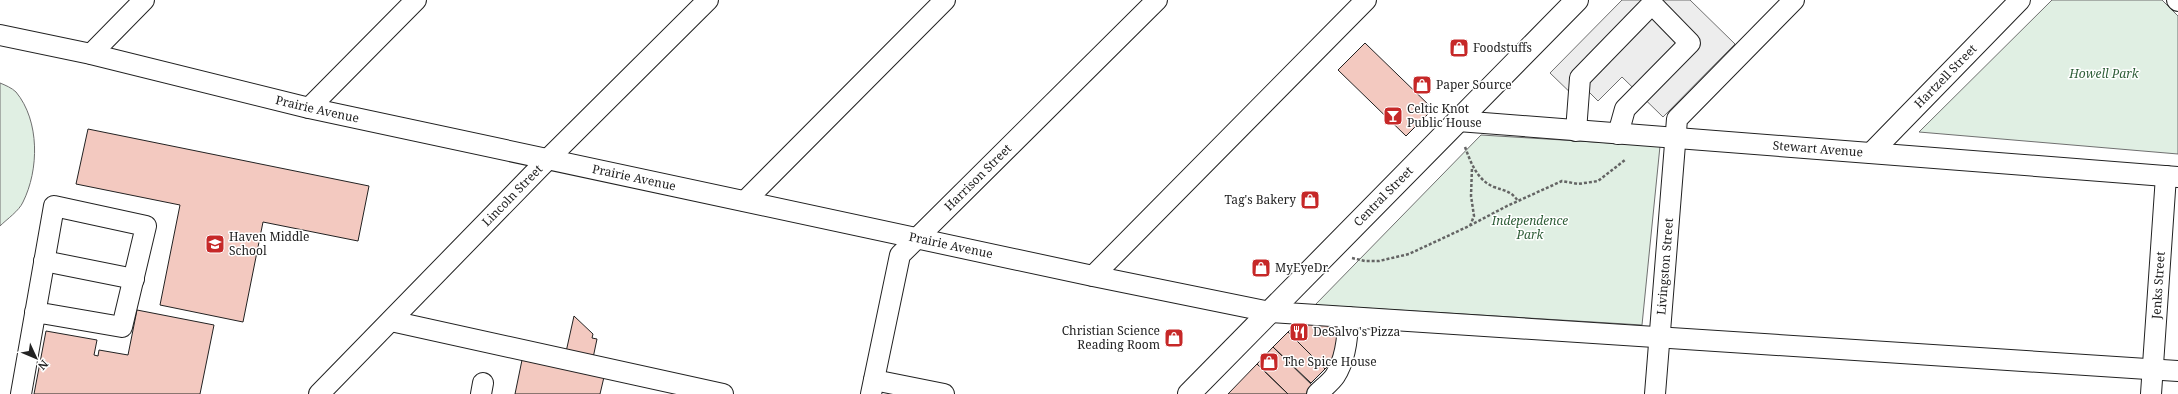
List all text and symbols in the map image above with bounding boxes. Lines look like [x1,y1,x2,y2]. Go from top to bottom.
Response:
shop icon: Foodstuffs [1448,37,1470,59]
place label: Foodstuffs [1473,39,1532,56]
street label: Hartzell Street [1910,40,1980,112]
park label: Howell Park [2068,65,2140,82]
shop icon: Paper Source [1411,74,1433,96]
place label: Paper Source [1436,76,1512,93]
street label: Prairie Avenue [274,91,361,127]
place label: Celtic Knot Public House [1407,100,1482,131]
bar icon: Celtic Knot Public House [1382,105,1404,127]
street label: Stewart Avenue [1772,137,1864,160]
street label: Harrison Street [940,140,1015,214]
street label: Prairie Avenue [591,160,678,194]
street label: Lincoln Street [478,161,546,230]
street label: Central Street [1349,162,1417,230]
shop icon: Tag's Bakery [1299,189,1321,211]
place label: Tag's Bakery [1224,191,1296,208]
park label: Independence Park [1491,212,1568,243]
street label: Livingston Street [1652,217,1677,316]
place label: Haven Middle School [229,228,309,259]
street label: Prairie Avenue [908,228,994,262]
school or university icon: Haven Middle School [204,233,226,255]
street label: Jenks Street [2147,251,2169,320]
shop icon: MyEyeDr. [1250,257,1272,279]
place label: MyEyeDr. [1275,259,1330,276]
restaurant icon: DeSalvo's Pizza [1288,321,1310,343]
place label: Christian Science Reading Room [1062,322,1160,353]
place label: DeSalvo's Pizza [1313,323,1401,340]
shop icon: Christian Science Reading Room [1163,327,1185,349]
north arrow [16,338,56,378]
shop icon: The Spice House [1258,351,1280,373]
place label: The Spice House [1283,353,1377,370]
text: N [35,357,52,374]

